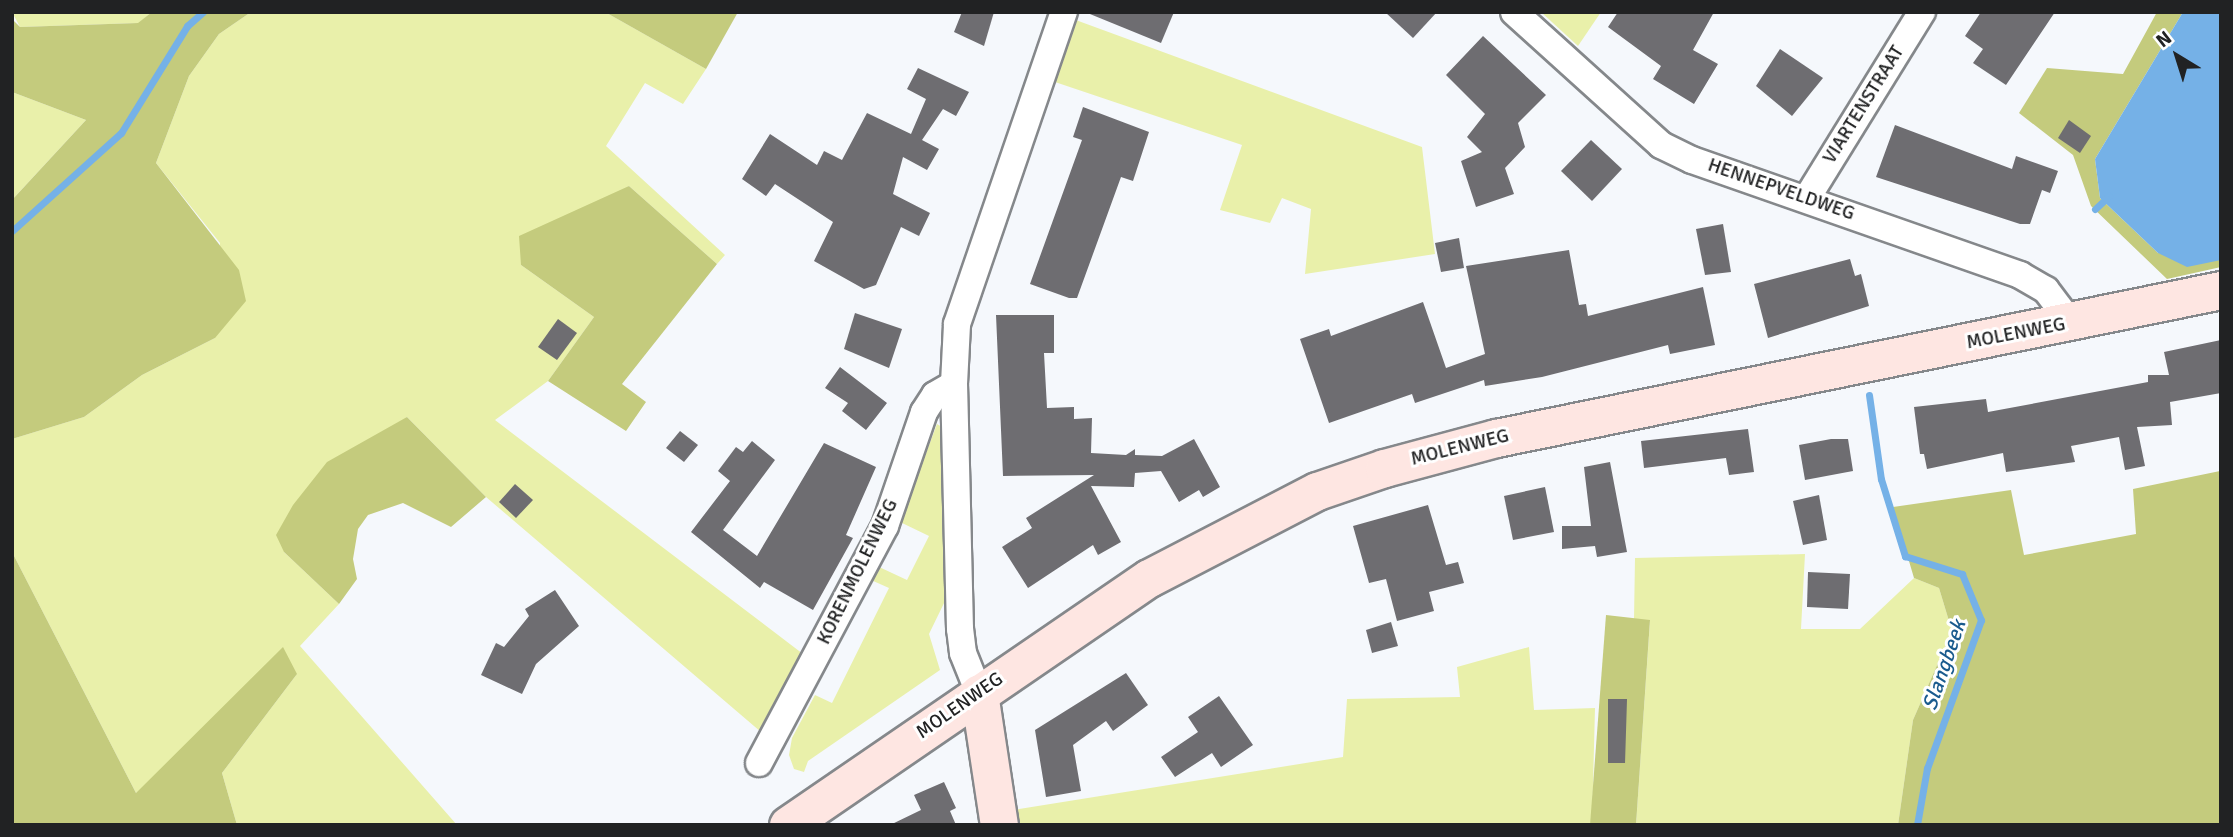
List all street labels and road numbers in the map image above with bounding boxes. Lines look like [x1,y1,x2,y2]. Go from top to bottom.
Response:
street label: VIARTENSTRAAT [1819,42,1909,168]
street label: HENNEPVELDWEG [1705,154,1857,226]
street label: MOLENWEG [1965,313,2067,355]
street label: MOLENWEG [1409,425,1511,471]
street label: KORENMOLENWEG [813,496,903,648]
street label: MOLENWEG [912,668,1008,744]

